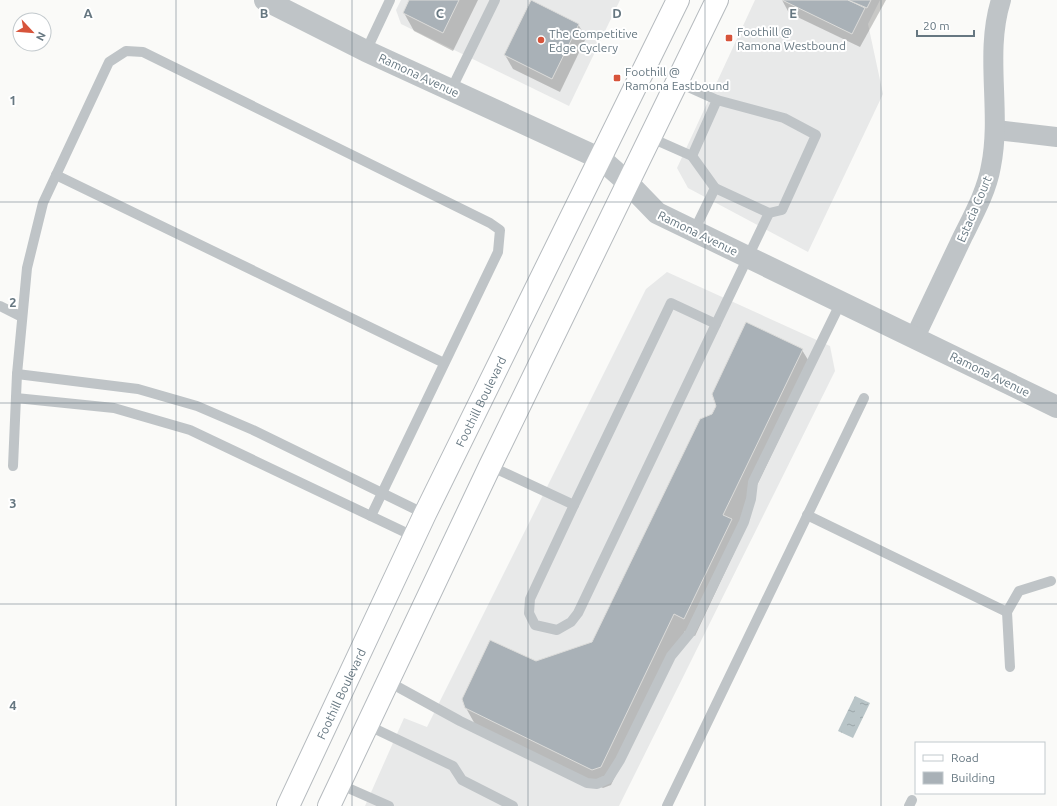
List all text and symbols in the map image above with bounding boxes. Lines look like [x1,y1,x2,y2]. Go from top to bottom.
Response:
text: A [83,6,93,20]
text: B [260,6,269,20]
text: C [436,6,445,20]
text: D [612,6,622,20]
text: E [789,6,797,20]
north arrow [12,12,52,52]
scale bar [917,12,974,38]
text: 20 m [923,19,950,32]
place label: Foothill @ Ramona Westbound [737,25,846,52]
place label: The Competitive Edge Cyclery [549,27,638,54]
text: N [34,30,48,43]
marker: Foothill @ Ramona Westbound [724,33,734,43]
marker: The Competitive Edge Cyclery [536,35,546,45]
street label: Ramona Avenue [377,51,461,99]
place label: Foothill @ Ramona Eastbound [625,65,729,92]
marker: Foothill @ Ramona Eastbound [612,73,622,83]
text: 1 [9,93,17,107]
street label: Estacia Court [954,174,994,244]
street label: Ramona Avenue [656,208,740,258]
text: 2 [9,295,17,309]
street label: Ramona Avenue [948,349,1032,399]
street label: Foothill Boulevard [453,354,508,449]
text: 3 [9,496,17,510]
street label: Foothill Boulevard [314,646,368,741]
text: 4 [9,698,17,712]
legend [915,742,1045,794]
text: Road [951,751,979,764]
text: Building [951,771,995,784]

